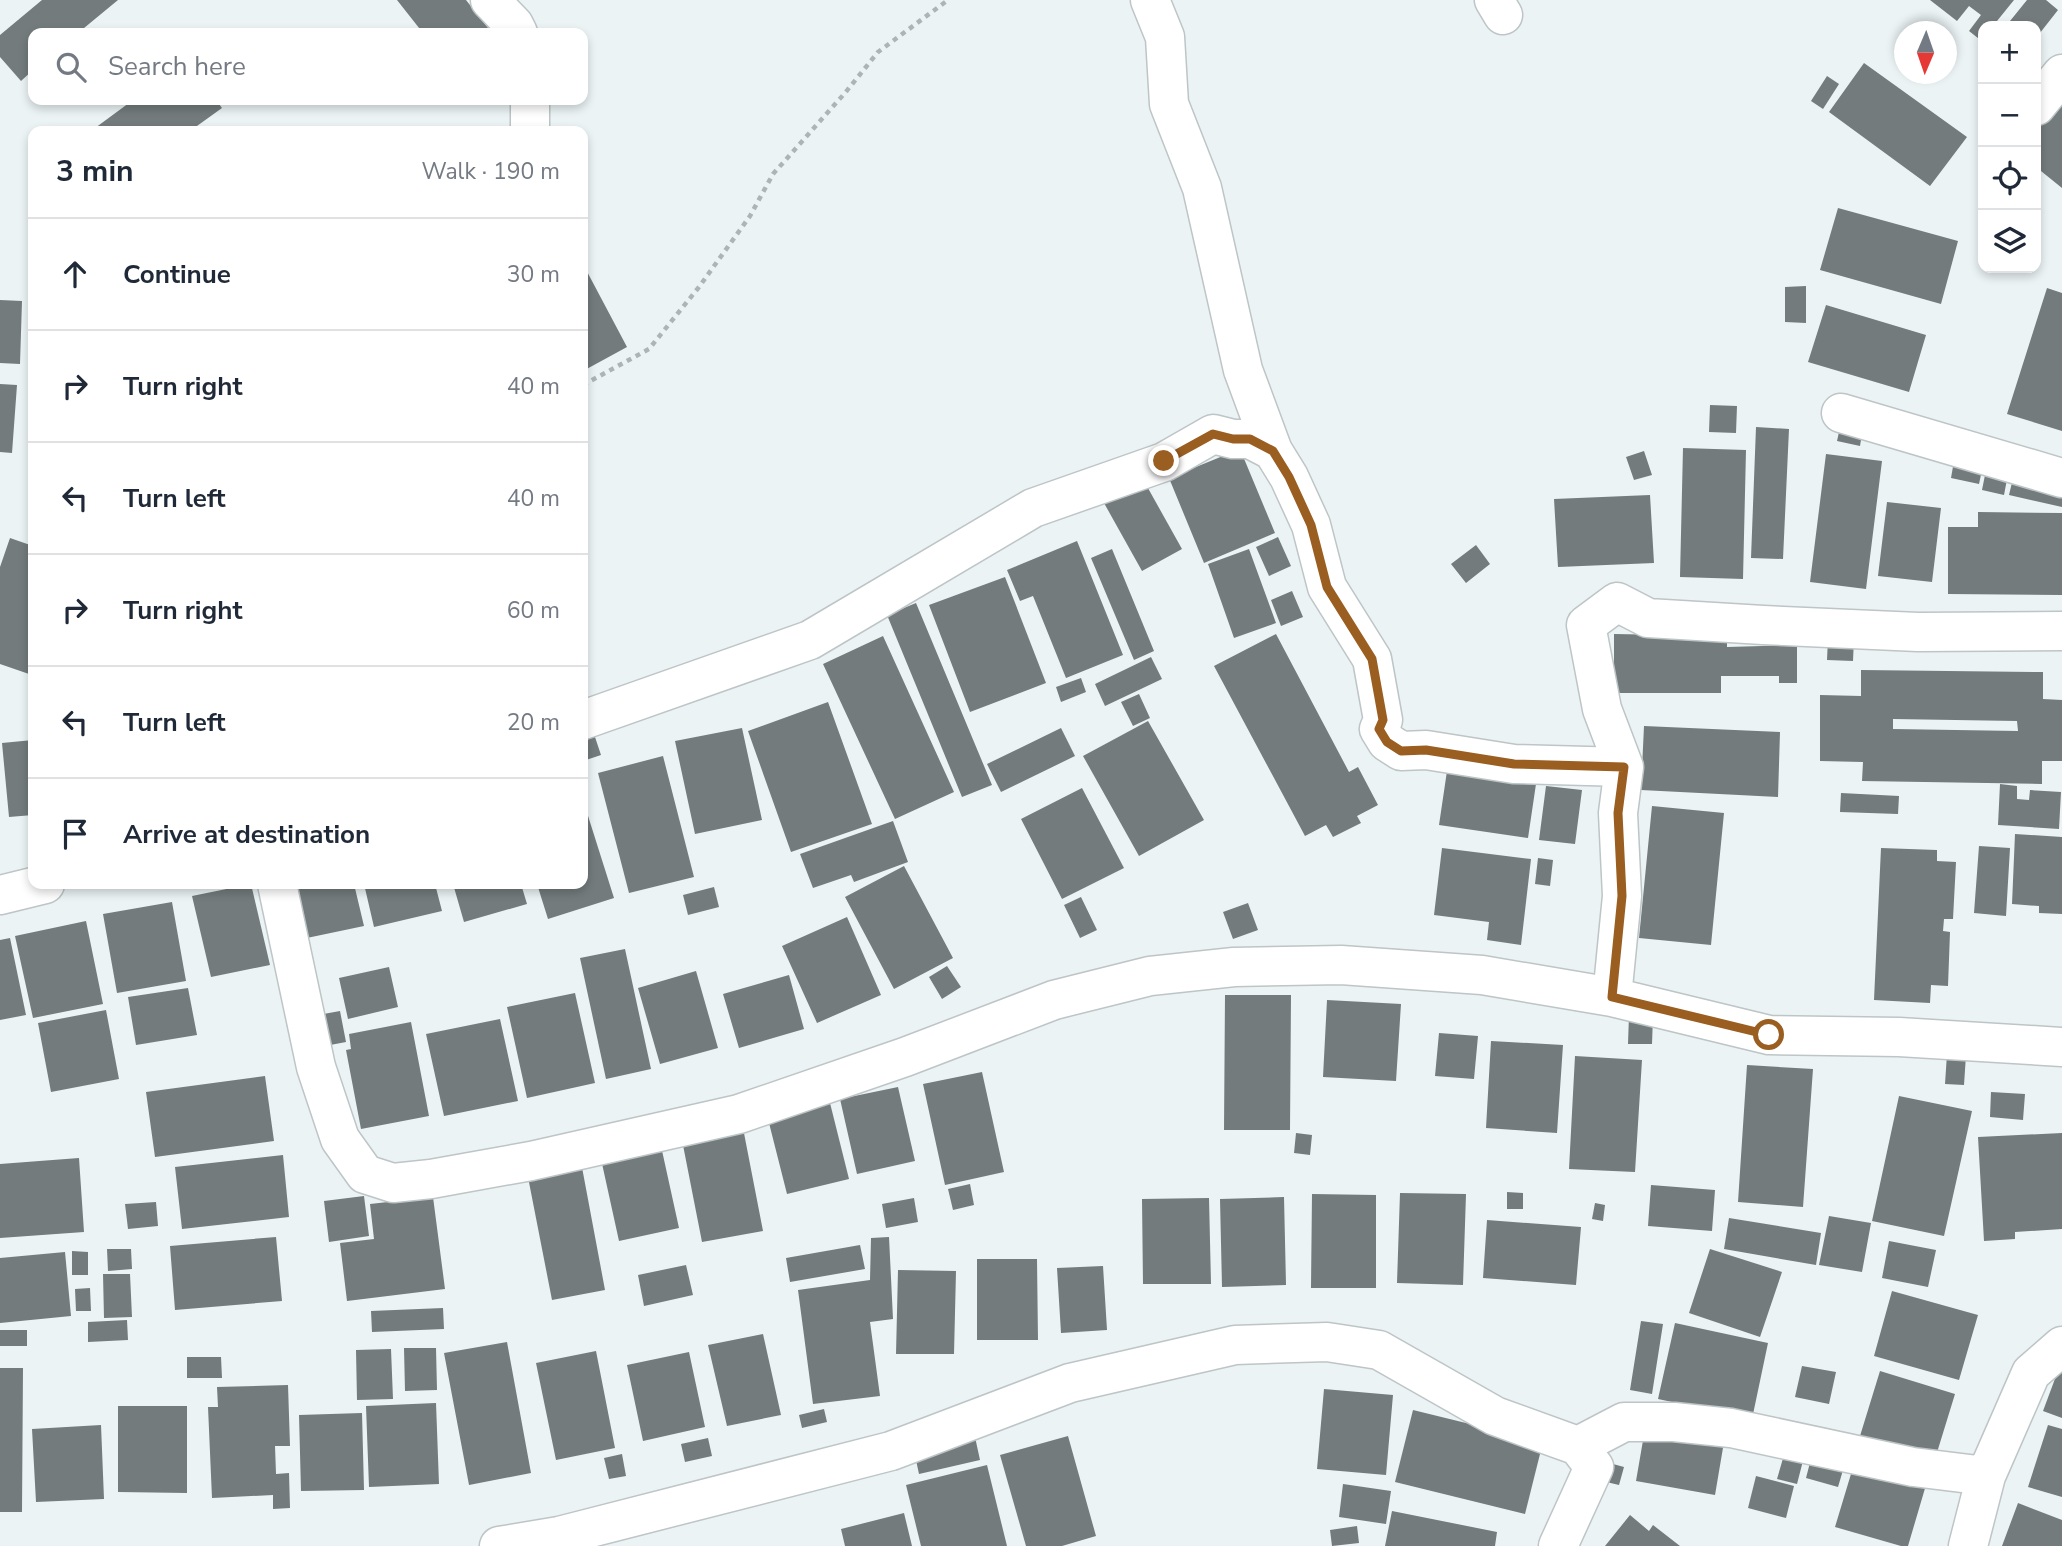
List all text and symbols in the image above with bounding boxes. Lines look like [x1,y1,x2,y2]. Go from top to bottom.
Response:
north arrow [1894,21,1957,84]
map controls [1978,21,2041,273]
button: + [1978,21,2041,84]
search box [28,28,588,105]
icon: search [52,48,90,86]
text: Search here [108,49,246,84]
button: − [1978,84,2041,147]
button: locate [1978,147,2041,210]
text: 3 min [56,151,134,192]
text: Walk · 190 m [421,156,560,187]
button: layers [1978,210,2041,273]
icon: ahead [56,255,94,293]
text: Continue [123,257,231,292]
text: 30 m [507,259,560,290]
icon: right [56,367,94,405]
text: Turn right [123,369,242,404]
text: 40 m [507,371,560,402]
route end [1148,445,1179,476]
icon: left [56,479,94,517]
text: Turn left [123,481,226,516]
text: 40 m [507,483,560,514]
icon: right [56,591,94,629]
text: Turn right [123,593,242,628]
text: 60 m [507,595,560,626]
icon: left [56,703,94,741]
text: Turn left [123,705,226,740]
text: 20 m [507,707,560,738]
icon: arrive [56,815,94,853]
text: Arrive at destination [123,817,370,852]
route start [1753,1019,1784,1050]

